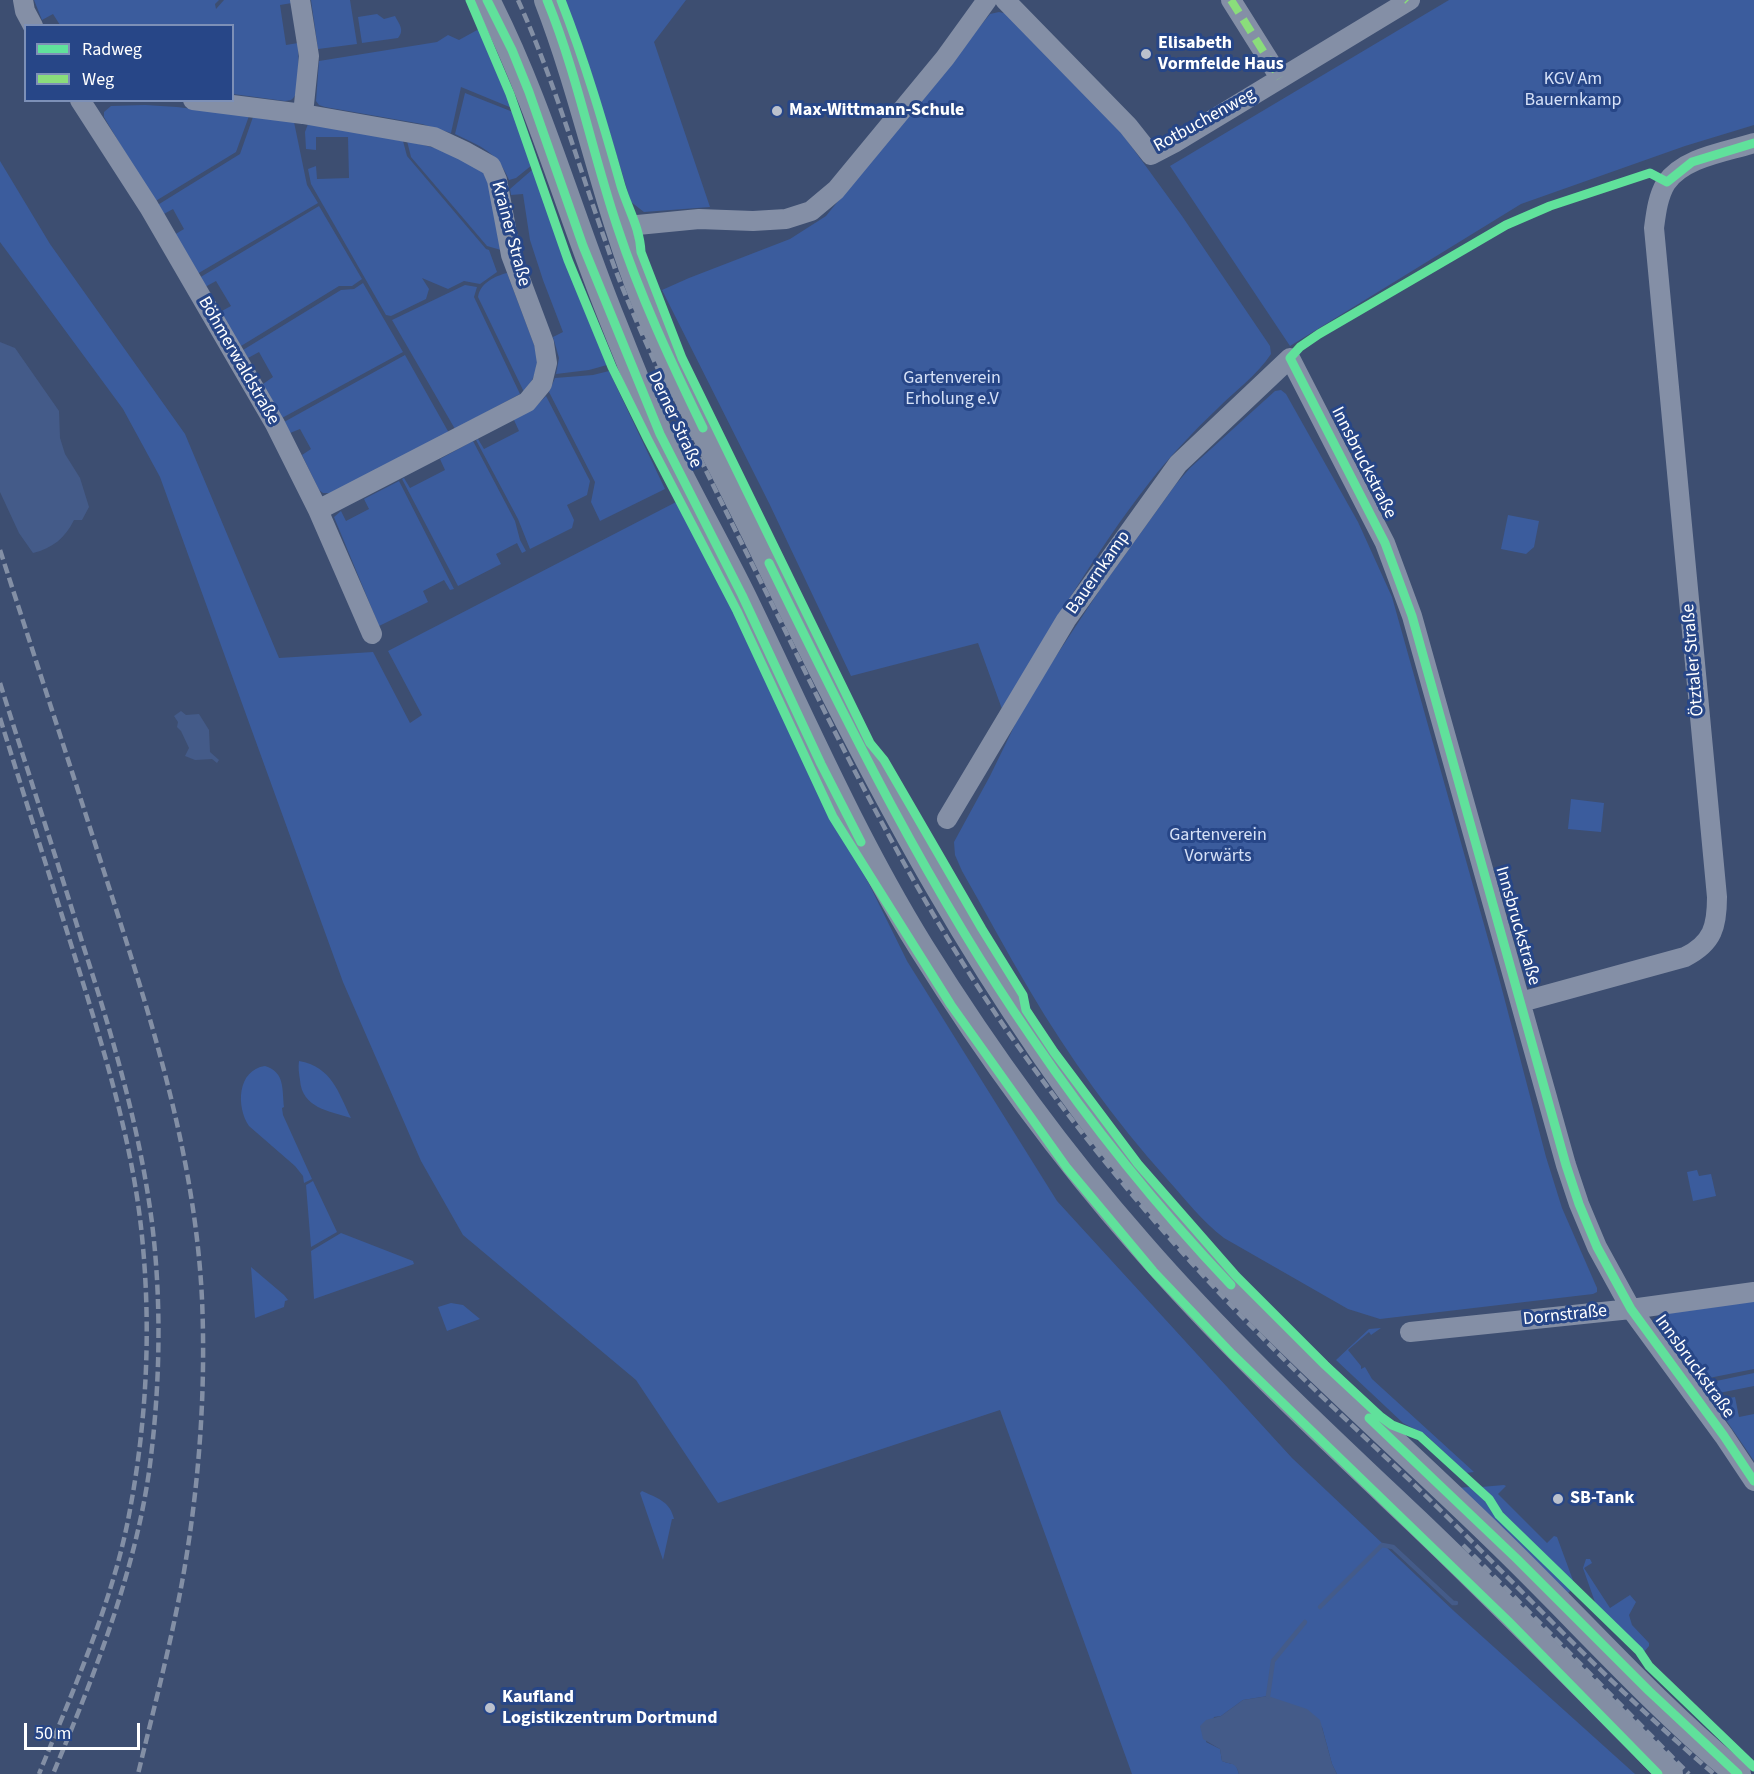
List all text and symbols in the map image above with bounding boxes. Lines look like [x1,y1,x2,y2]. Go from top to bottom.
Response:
legend [24,24,234,102]
place label: Elisabeth Vormfelde Haus [1158,33,1284,76]
text: Radweg [82,37,142,62]
marker: Elisabeth Vormfelde Haus [1139,47,1153,61]
text: Weg [82,67,114,92]
park label: KGV Am Bauernkamp [1524,69,1622,112]
street label: Rotbuchenweg [1150,84,1260,158]
place label: Max-Wittmann-Schule [789,100,964,122]
marker: Max-Wittmann-Schule [770,104,784,118]
street label: Krainer Straße [486,179,534,289]
street label: Böhmerwaldstraße [193,293,283,429]
street label: Derner Straße [642,368,706,472]
park label: Gartenverein Erholung e.V [903,368,1001,410]
street label: Innsbruckstraße [1326,404,1400,522]
street label: Bauernkamp [1062,527,1136,619]
street label: Ötztaler Straße [1678,603,1710,717]
park label: Gartenverein Vorwärts [1169,825,1267,868]
street label: Innsbruckstraße [1490,864,1544,988]
street label: Dornstraße [1522,1301,1608,1331]
street label: Innsbruckstraße [1649,1311,1739,1423]
place label: SB-Tank [1570,1488,1634,1510]
marker: SB-Tank [1551,1492,1565,1506]
place label: Kaufland Logistikzentrum Dortmund [502,1687,717,1730]
marker: Kaufland Logistikzentrum Dortmund [483,1701,497,1715]
scale bar [27,1711,142,1749]
text: 50 m [35,1721,71,1746]

